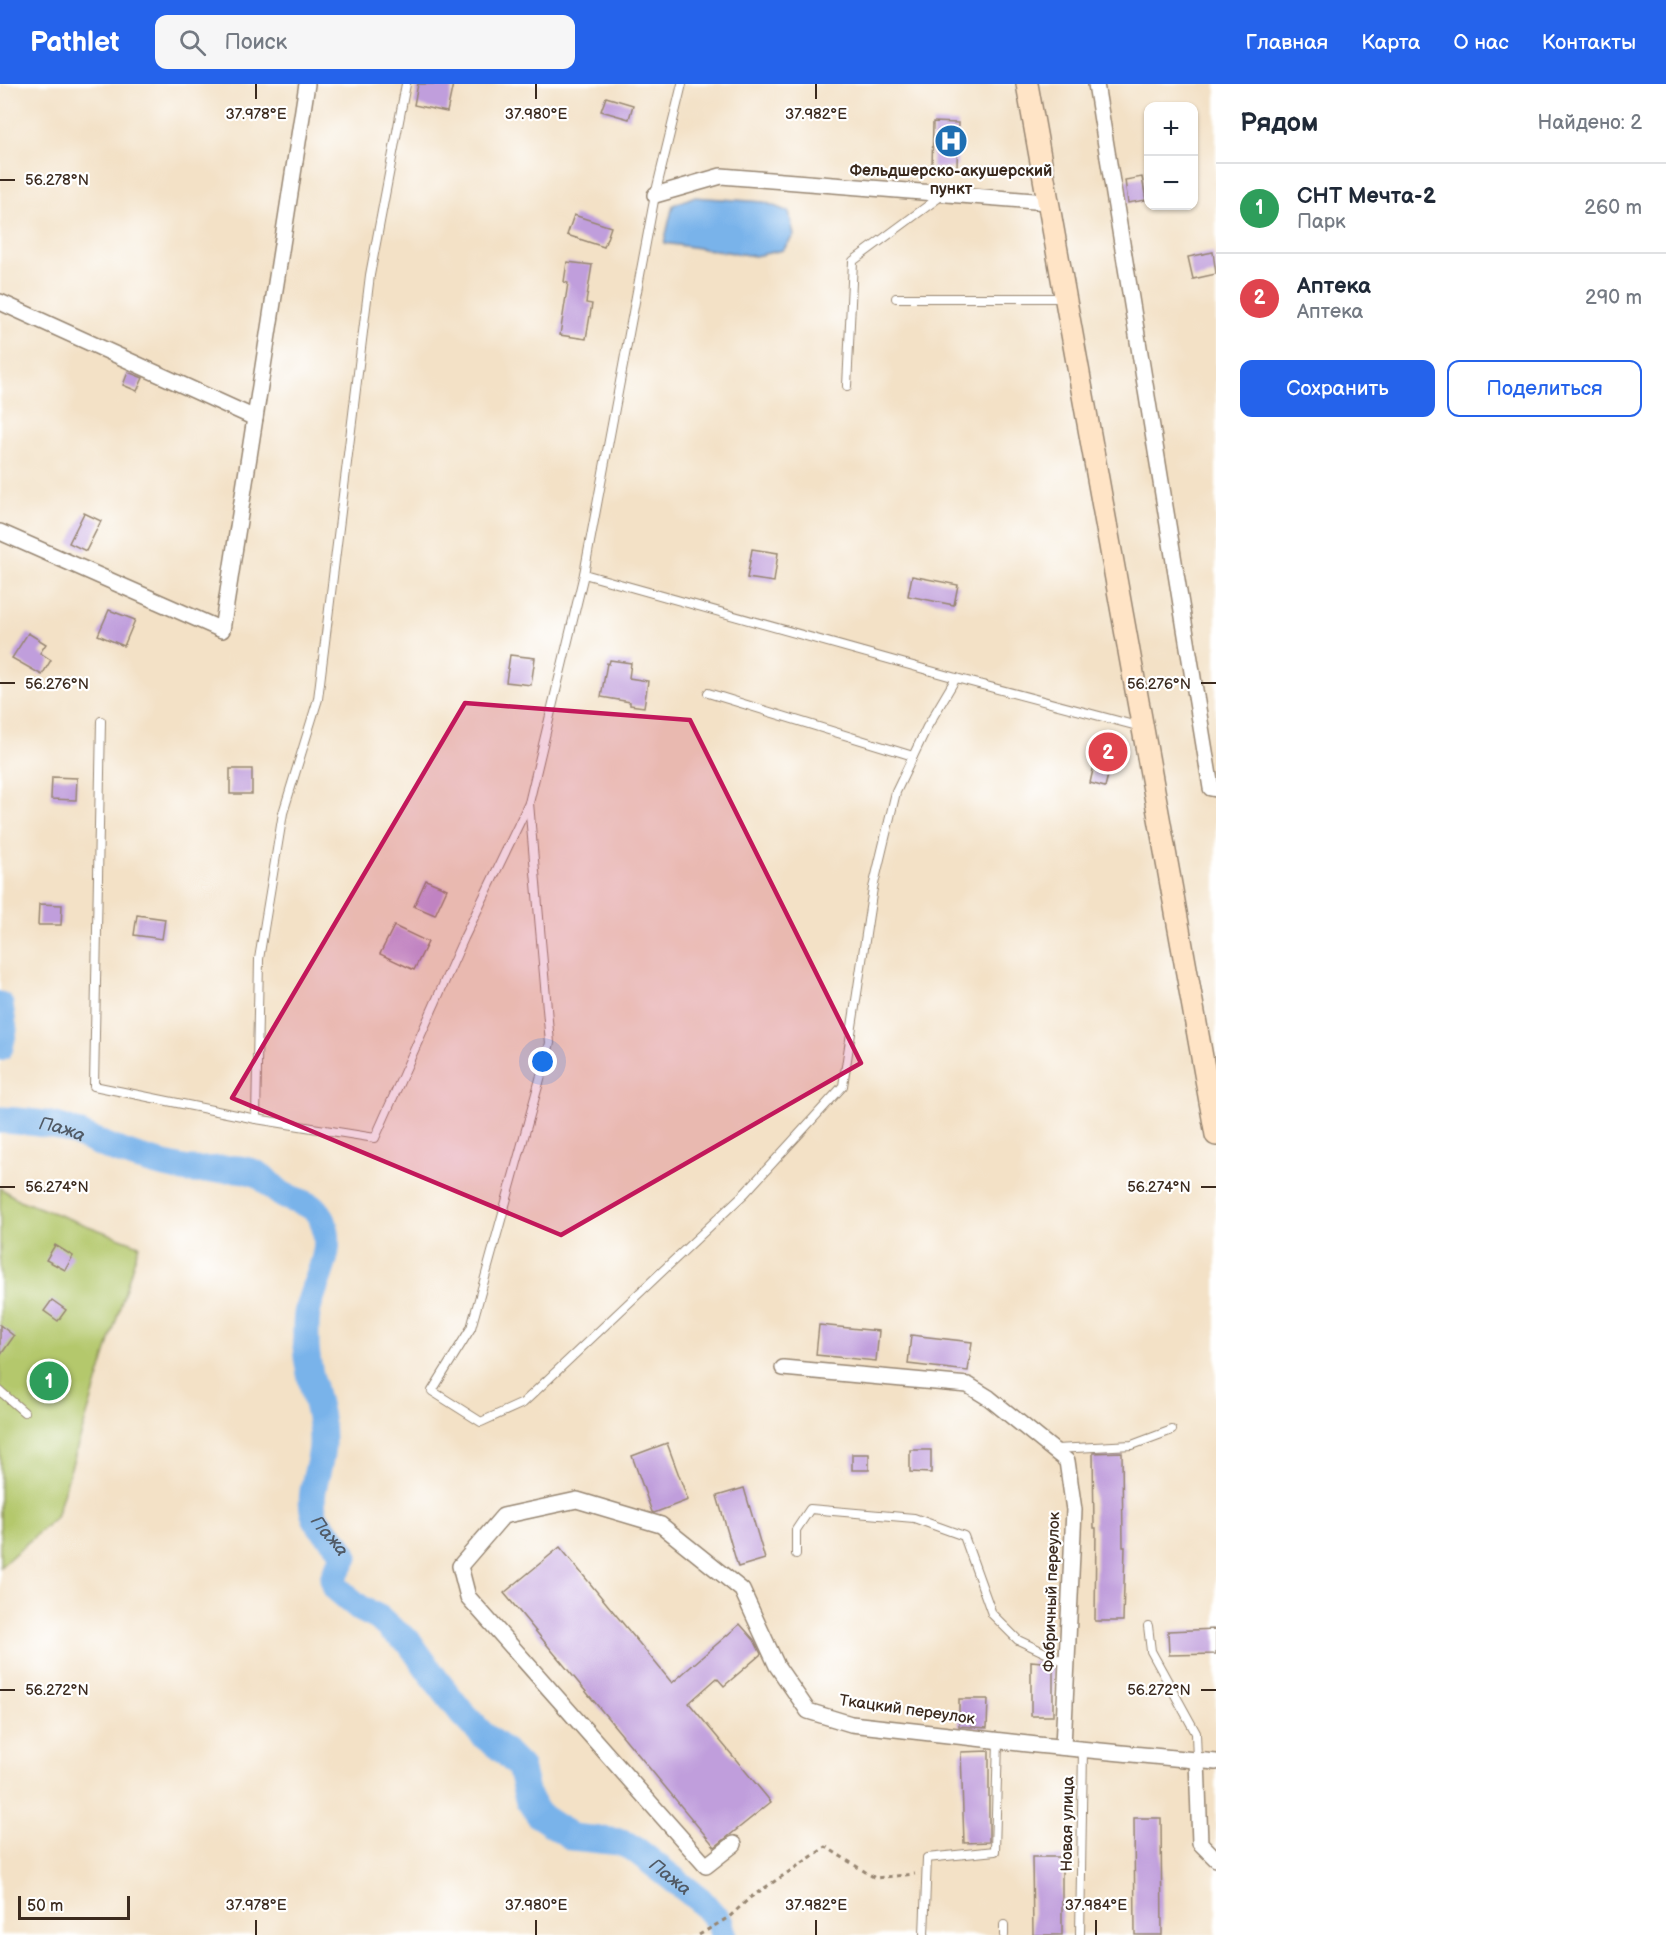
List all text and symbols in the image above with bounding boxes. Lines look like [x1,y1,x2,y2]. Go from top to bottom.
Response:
search box [155,15,575,69]
text: Pathlet [30,26,119,59]
icon: search [176,26,209,59]
text: Поиск [224,29,287,56]
text: Главная [1245,30,1328,55]
text: Карта [1361,30,1420,55]
text: О нас [1453,30,1509,55]
text: Контакты [1542,30,1636,55]
map controls [1144,102,1198,210]
button: + [1144,102,1198,156]
text: 37.978°E [225,105,287,124]
text: 37.980°E [505,105,567,124]
text: 37.982°E [785,105,847,124]
text: Рядом [1240,108,1318,139]
text: Найдено: 2 [1538,111,1642,135]
hospital icon: Фельдшерско-акушерский пункт [933,123,969,159]
button: − [1144,156,1198,210]
place label: Фельдшерско-акушерский пункт [850,162,1052,199]
text: 56.278°N [25,171,89,190]
text: СНТ Мечта-2 [1297,183,1436,210]
text: 1 [1255,196,1264,220]
text: 260 m [1584,196,1642,220]
text: Парк [1297,210,1346,234]
text: Аптека [1297,273,1371,300]
text: 2 [1254,286,1265,310]
text: 290 m [1585,286,1642,310]
text: Аптека [1297,300,1363,324]
button: Сохранить [1240,360,1435,417]
button: Поделиться [1447,360,1642,417]
text: 56.276°N [25,675,89,694]
text: 56.276°N [1127,675,1191,694]
pin: 2 [1088,730,1128,774]
your location [528,1047,557,1076]
water label: Пажа [37,1113,89,1146]
text: 56.274°N [25,1178,89,1197]
text: 56.274°N [1127,1178,1191,1197]
pin: 1 [29,1358,68,1404]
street label: Фабричный переулок [1040,1511,1064,1672]
water label: Пажа [306,1512,353,1560]
text: 56.272°N [25,1681,89,1700]
text: 56.272°N [1127,1681,1191,1700]
street label: Ткацкий переулок [838,1691,977,1729]
street label: Новая улица [1058,1776,1078,1872]
water label: Пажа [645,1854,695,1900]
scale bar [18,1893,130,1920]
text: 37.978°E [225,1896,287,1915]
text: 37.980°E [505,1896,567,1915]
text: 37.982°E [785,1896,847,1915]
text: 37.984°E [1065,1896,1127,1915]
text: 50 m [27,1897,63,1916]

